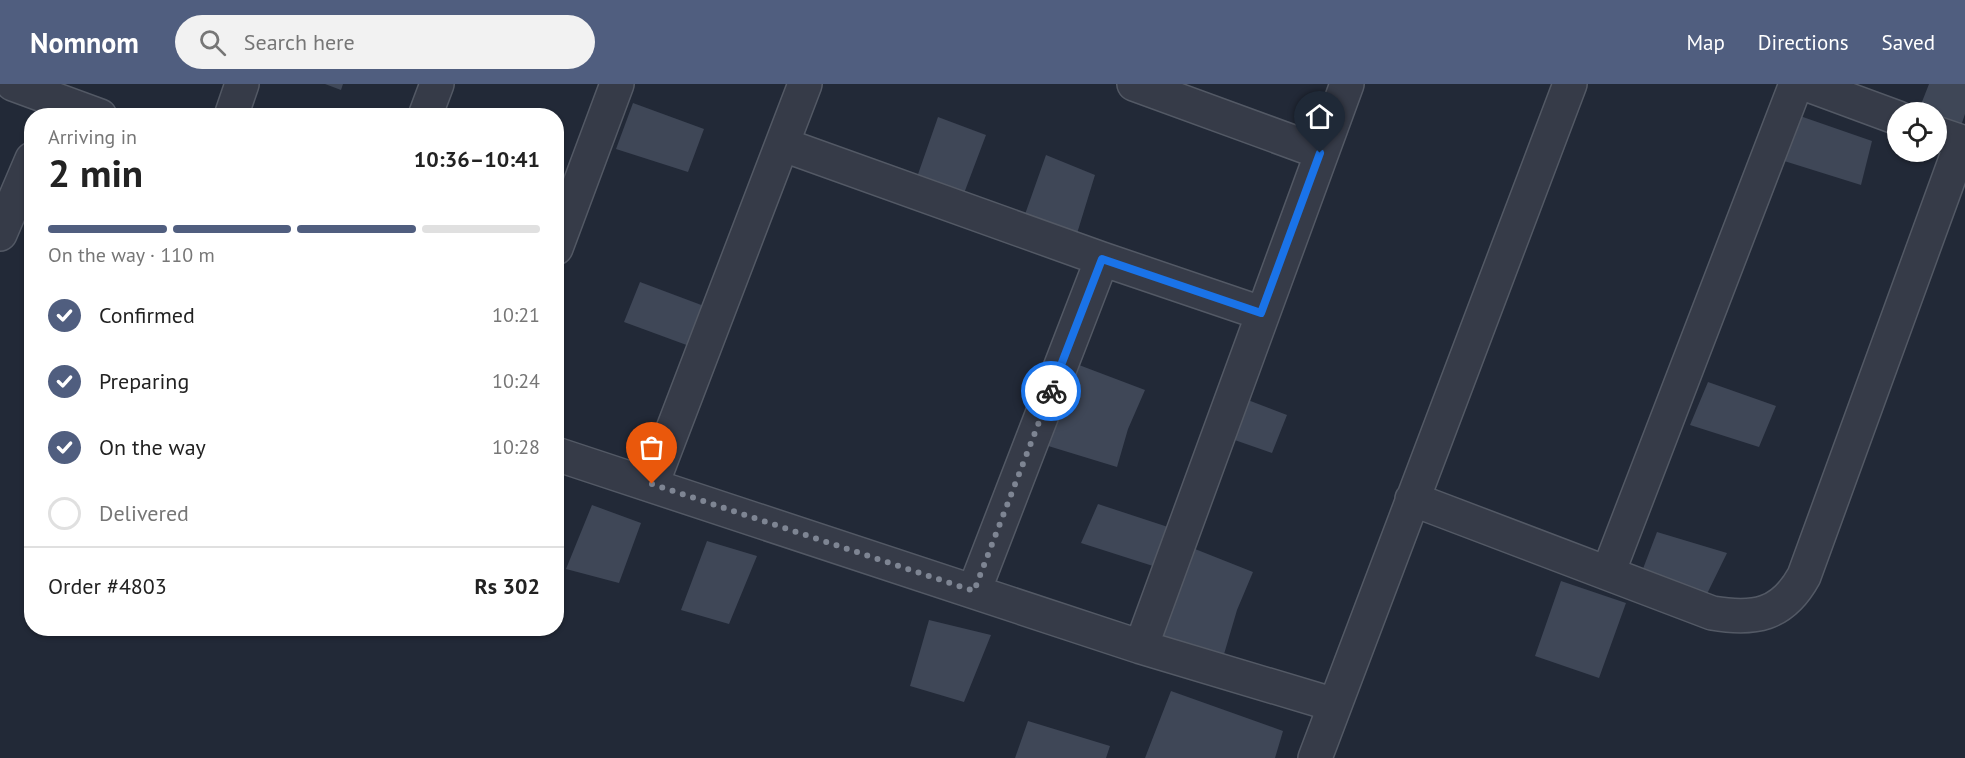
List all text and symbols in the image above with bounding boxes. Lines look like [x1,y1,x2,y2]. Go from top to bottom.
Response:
search box [175,15,595,69]
text: Nomnom [30,24,139,61]
icon: search [196,26,229,59]
text: Search here [244,28,355,56]
text: Map [1686,29,1725,56]
text: Directions [1758,29,1849,56]
text: Saved [1882,29,1935,56]
pin [1294,91,1345,153]
icon: home [1303,100,1336,133]
map controls [1887,102,1947,162]
button: locate [1887,102,1947,162]
text: Arriving in [48,124,137,150]
text: 10:36–10:41 [414,145,540,173]
text: 2 min [48,147,143,198]
text: On the way · 110 m [48,242,215,268]
icon: check [48,299,81,332]
text: Confirmed [99,301,195,329]
text: 10:21 [492,302,540,328]
courier [1021,361,1081,421]
icon: check [48,365,81,398]
text: Preparing [99,367,189,395]
text: 10:24 [492,368,540,394]
icon: bike [1035,375,1068,408]
pin [626,422,677,484]
icon: check [48,431,81,464]
icon: bag [635,431,668,464]
text: On the way [99,433,206,461]
text: 10:28 [492,434,540,460]
text: Delivered [99,499,189,527]
text: Order #4803 [48,572,167,600]
text: Rs 302 [474,572,540,600]

